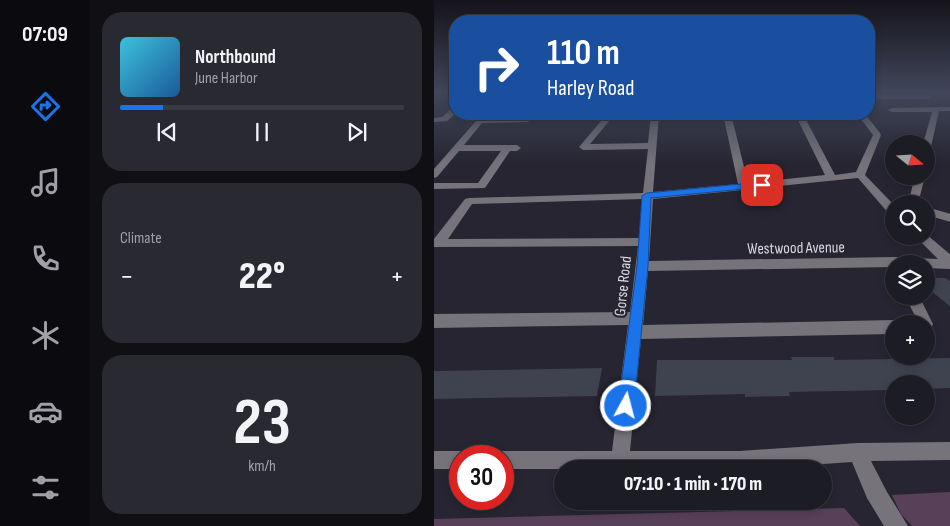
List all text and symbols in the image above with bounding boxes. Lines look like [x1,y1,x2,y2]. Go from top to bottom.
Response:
text: 07:09 [22,21,68,48]
text: 110 m [547,32,620,75]
icon: right [464,35,529,100]
text: Northbound [195,46,276,69]
text: June Harbor [195,69,258,88]
text: Harley Road [547,75,634,102]
icon: directions [28,89,63,124]
icon: previous [153,118,181,146]
icon: pause [248,118,276,146]
icon: next [343,118,371,146]
north arrow [885,135,935,185]
map controls [885,135,935,425]
pin [741,164,783,206]
icon: music [28,165,63,200]
icon: arrive [748,171,776,199]
button: search [885,195,935,245]
text: Climate [120,229,162,248]
street label: Westwood Avenue [747,238,845,259]
icon: phone [28,241,63,276]
text: 22° [239,254,285,299]
street label: Gorse Road [611,255,636,317]
button: layers [885,255,935,305]
text: − [120,260,134,293]
text: + [390,260,404,293]
button: + [885,315,935,365]
icon: climate [28,318,63,353]
button: − [885,375,935,425]
position arrow [599,379,651,431]
text: 23 [233,385,291,463]
icon: car [28,394,63,429]
speed limit sign: 30 [449,445,514,510]
text: km/h [248,457,276,476]
icon: filters [28,470,63,505]
text: 07:10 · 1 min · 170 m [624,473,762,496]

